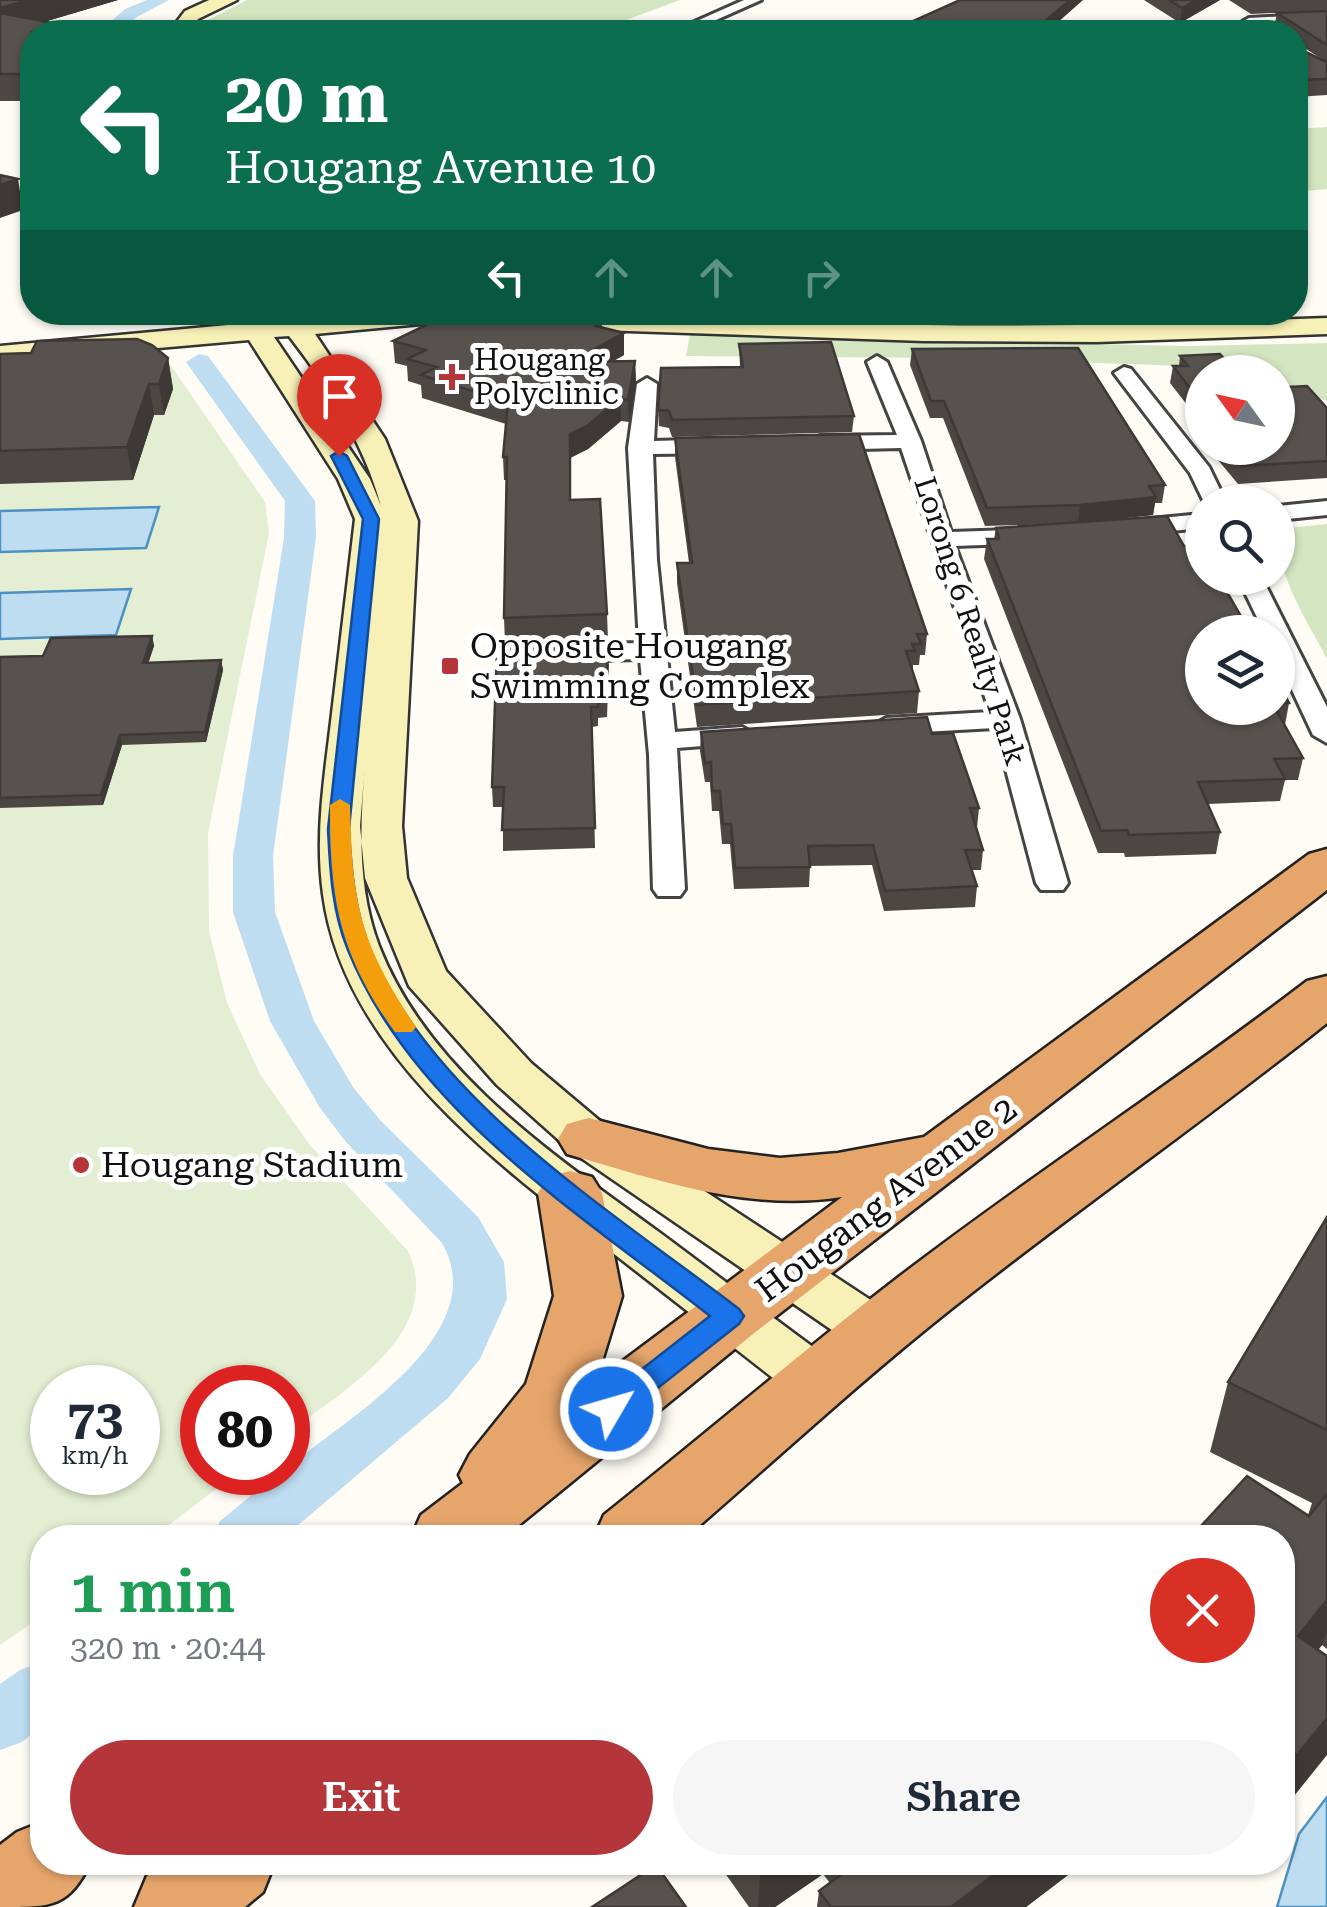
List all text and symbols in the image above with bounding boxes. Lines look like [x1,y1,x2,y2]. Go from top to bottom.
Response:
text: 20 m [225,57,389,139]
icon: left [60,60,190,190]
text: Hougang Avenue 10 [225,141,656,194]
icon: left [479,250,534,305]
icon: ahead [584,250,639,305]
icon: ahead [689,250,744,305]
icon: right [794,250,849,305]
place label: Hougang Polyclinic [474,342,619,411]
pin [297,354,382,457]
north arrow [1185,355,1295,465]
map controls [1185,355,1295,725]
marker: Hougang Polyclinic [439,364,465,390]
icon: arrive [312,369,367,424]
street label: Lorong 6 Realty Park [907,472,1034,769]
button: search [1185,485,1295,595]
button: layers [1185,615,1295,725]
place label: Opposite Hougang Swimming Complex [470,626,810,707]
marker: Opposite Hougang Swimming Complex [439,655,461,677]
street label: Hougang Avenue 2 [748,1088,1025,1311]
place label: Hougang Stadium [101,1145,403,1186]
marker: Hougang Stadium [70,1154,92,1176]
position arrow [559,1357,663,1461]
speed limit sign: 80 [180,1365,310,1495]
text: 73 [67,1389,123,1447]
text: km/h [62,1441,128,1470]
text: 1 min [70,1556,235,1627]
button: close [1150,1558,1255,1663]
text: 320 m · 20:44 [70,1629,265,1667]
button: Exit [70,1740,653,1855]
button: Share [673,1740,1255,1855]

